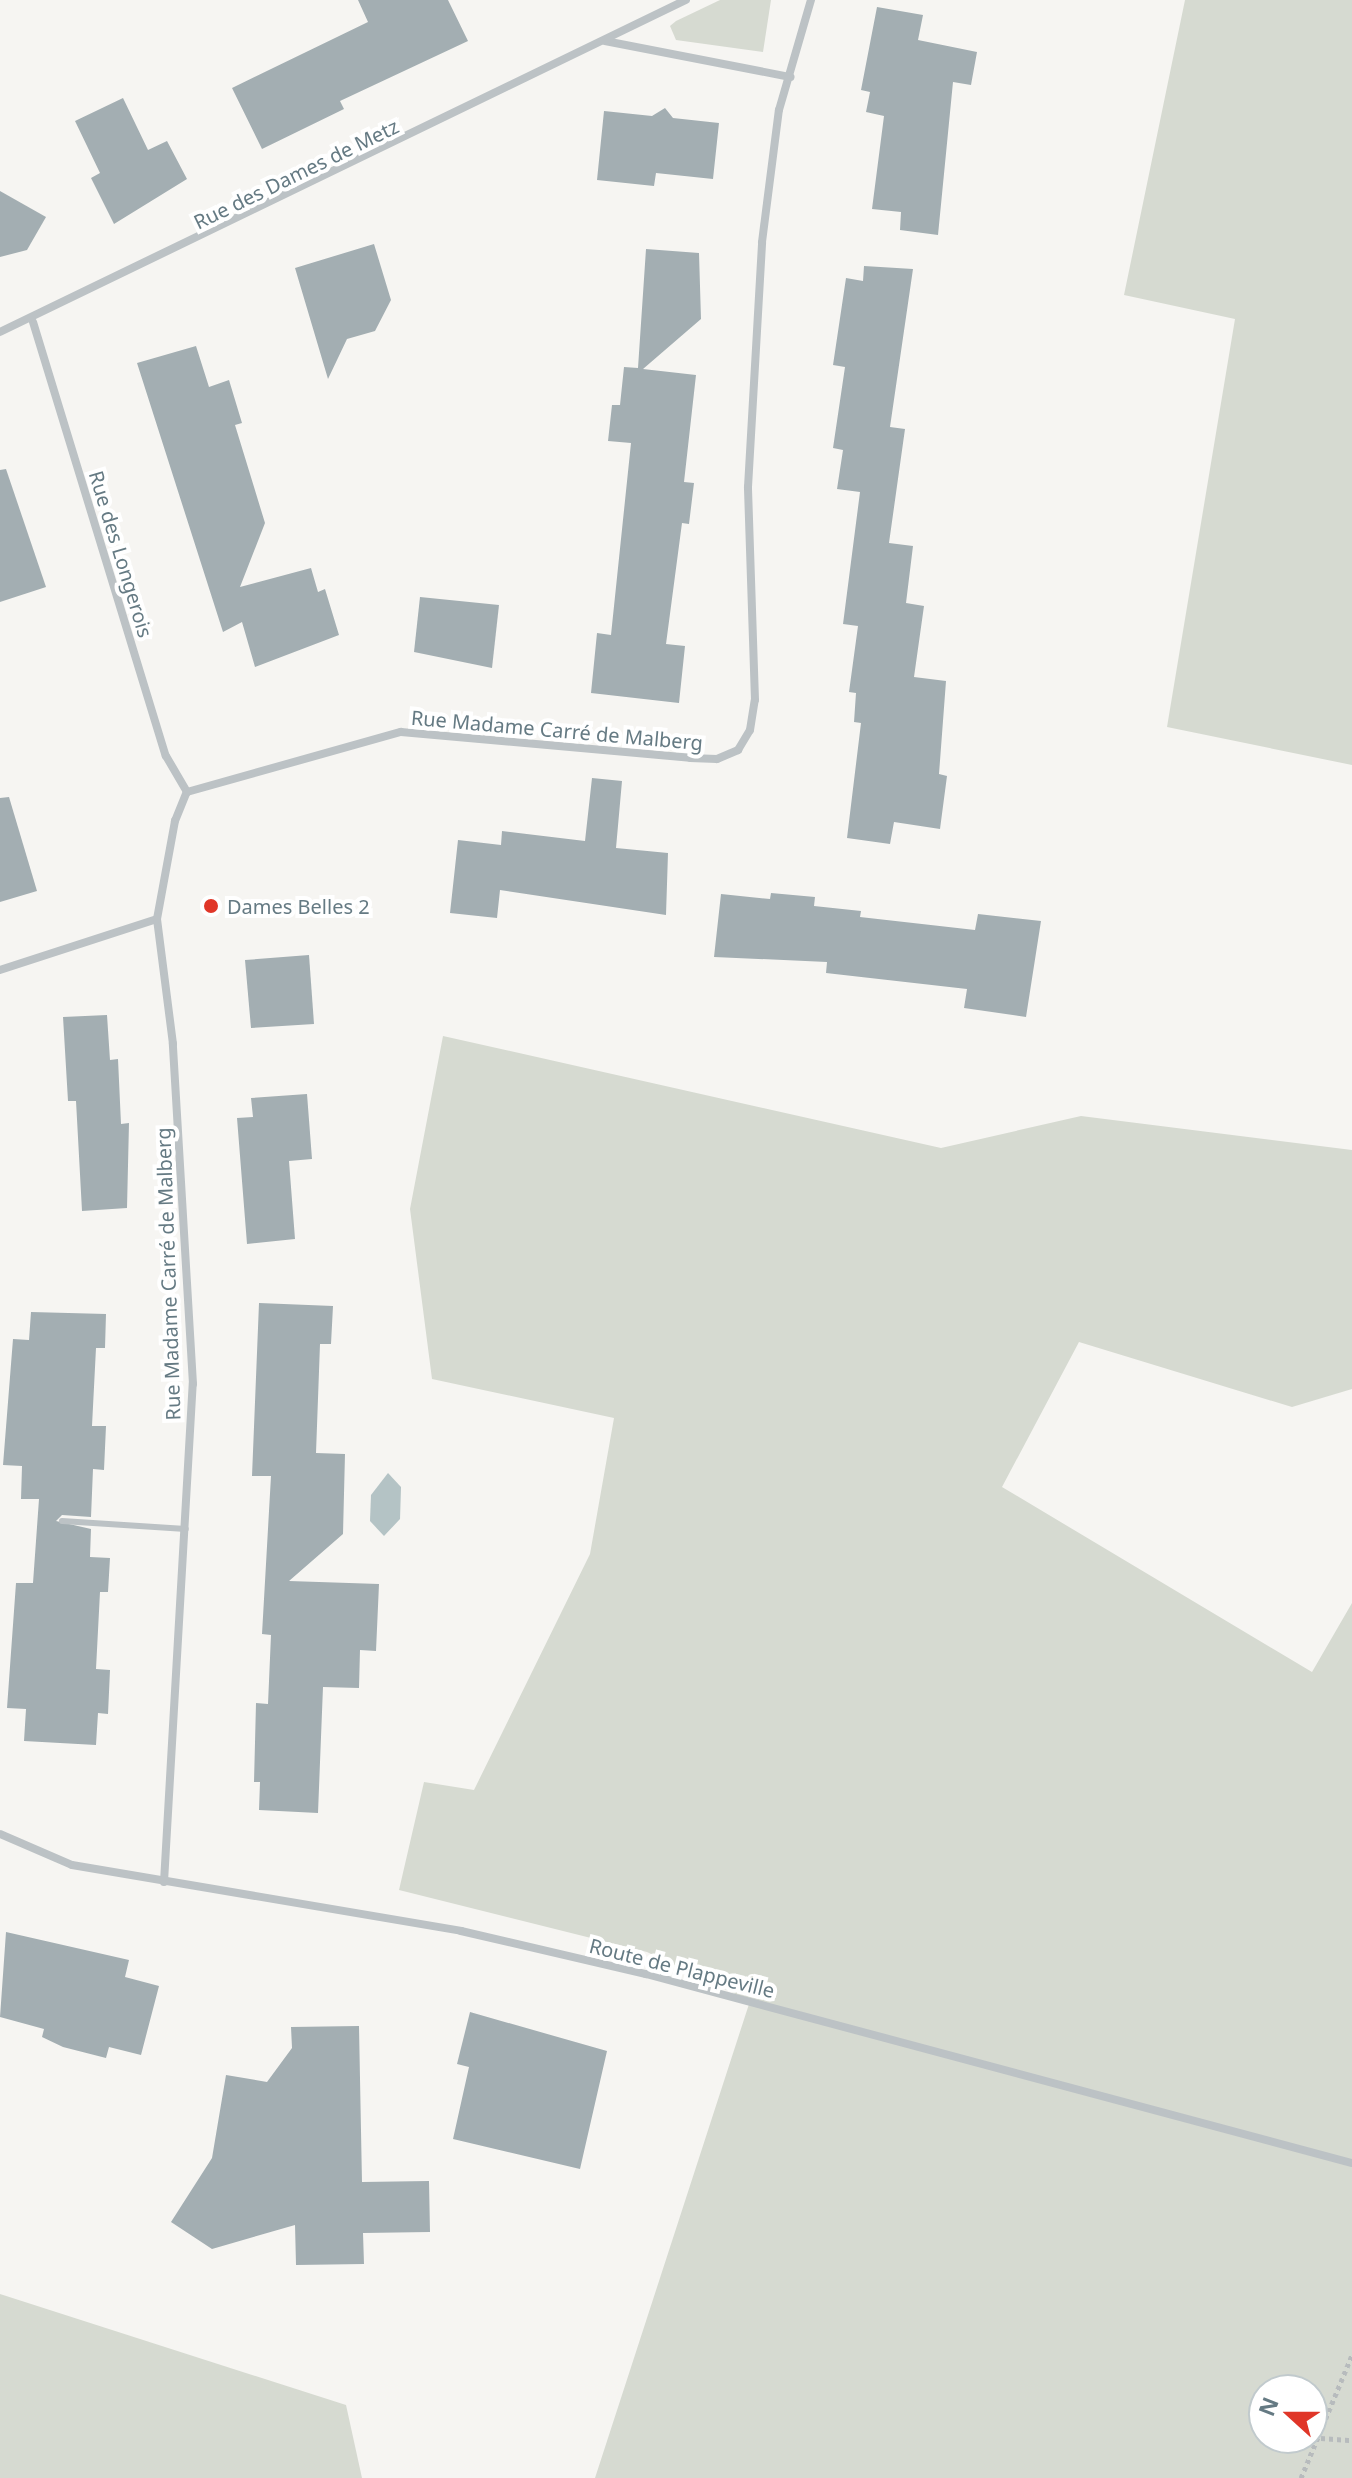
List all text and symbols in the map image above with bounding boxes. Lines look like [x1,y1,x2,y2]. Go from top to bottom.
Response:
street label: Rue des Dames de Metz [190,114,402,234]
street label: Rue des Longerois [84,468,158,640]
street label: Rue Madame Carré de Malberg [410,705,704,755]
place label: Dames Belles 2 [227,894,370,918]
marker: Dames Belles 2 [202,897,220,915]
street label: Rue Madame Carré de Malberg [151,1127,185,1421]
street label: Route de Plappeville [587,1933,777,2003]
north arrow [1248,2374,1328,2454]
text: N [1250,2392,1285,2420]

